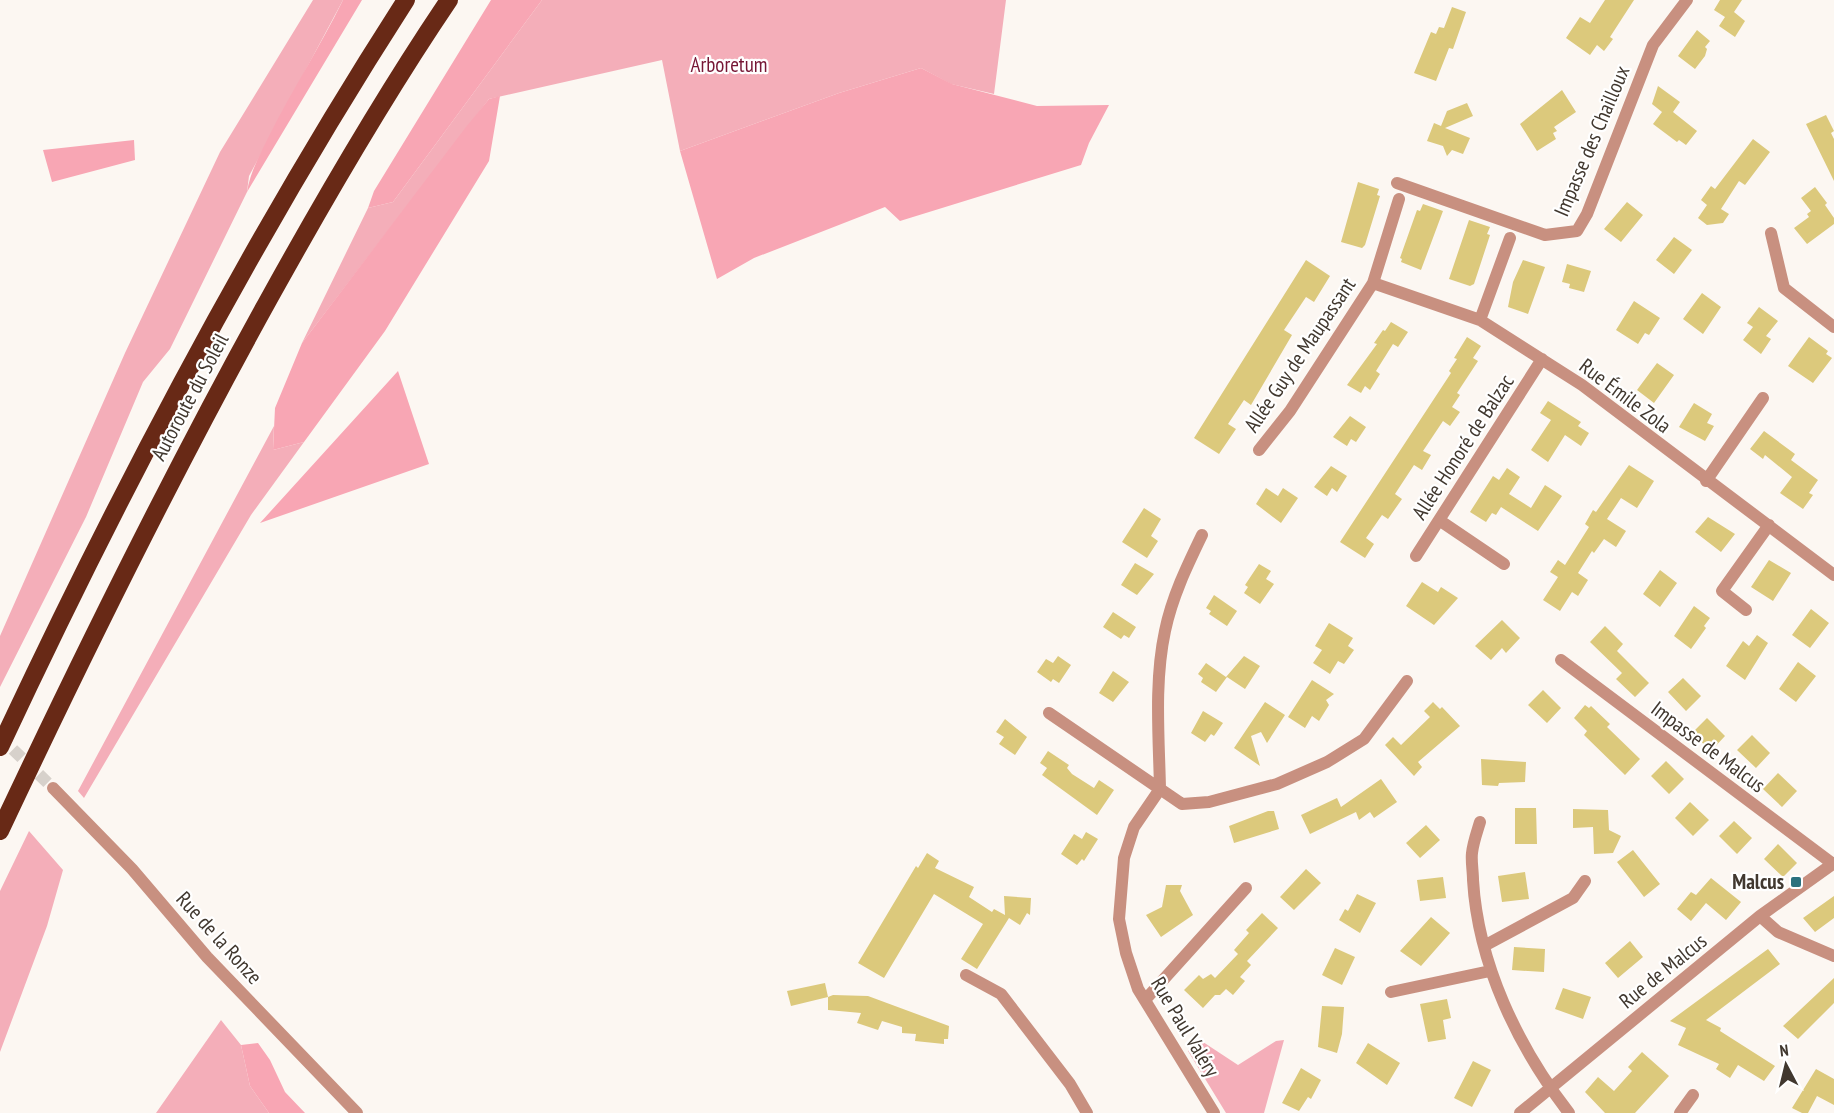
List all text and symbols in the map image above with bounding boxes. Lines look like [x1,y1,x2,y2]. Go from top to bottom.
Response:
park label: Arboretum [691,51,767,78]
street label: Impasse des Chailloux [1548,61,1636,220]
street label: Allée Guy de Maupassant [1238,272,1361,437]
street label: Autoroute du Soleil [145,328,234,465]
street label: Rue Émile Zola [1574,352,1677,439]
street label: Allée Honoré de Balzac [1406,369,1520,524]
street label: Impasse de Malcus [1646,695,1771,798]
place label: Malcus [1732,868,1784,895]
marker: Malcus [1789,875,1803,889]
street label: Rue de la Ronze [171,886,268,990]
street label: Rue de Malcus [1613,927,1712,1014]
street label: Rue Paul Valéry [1145,972,1226,1082]
north arrow [1756,1035,1816,1095]
text: N [1779,1040,1790,1061]

